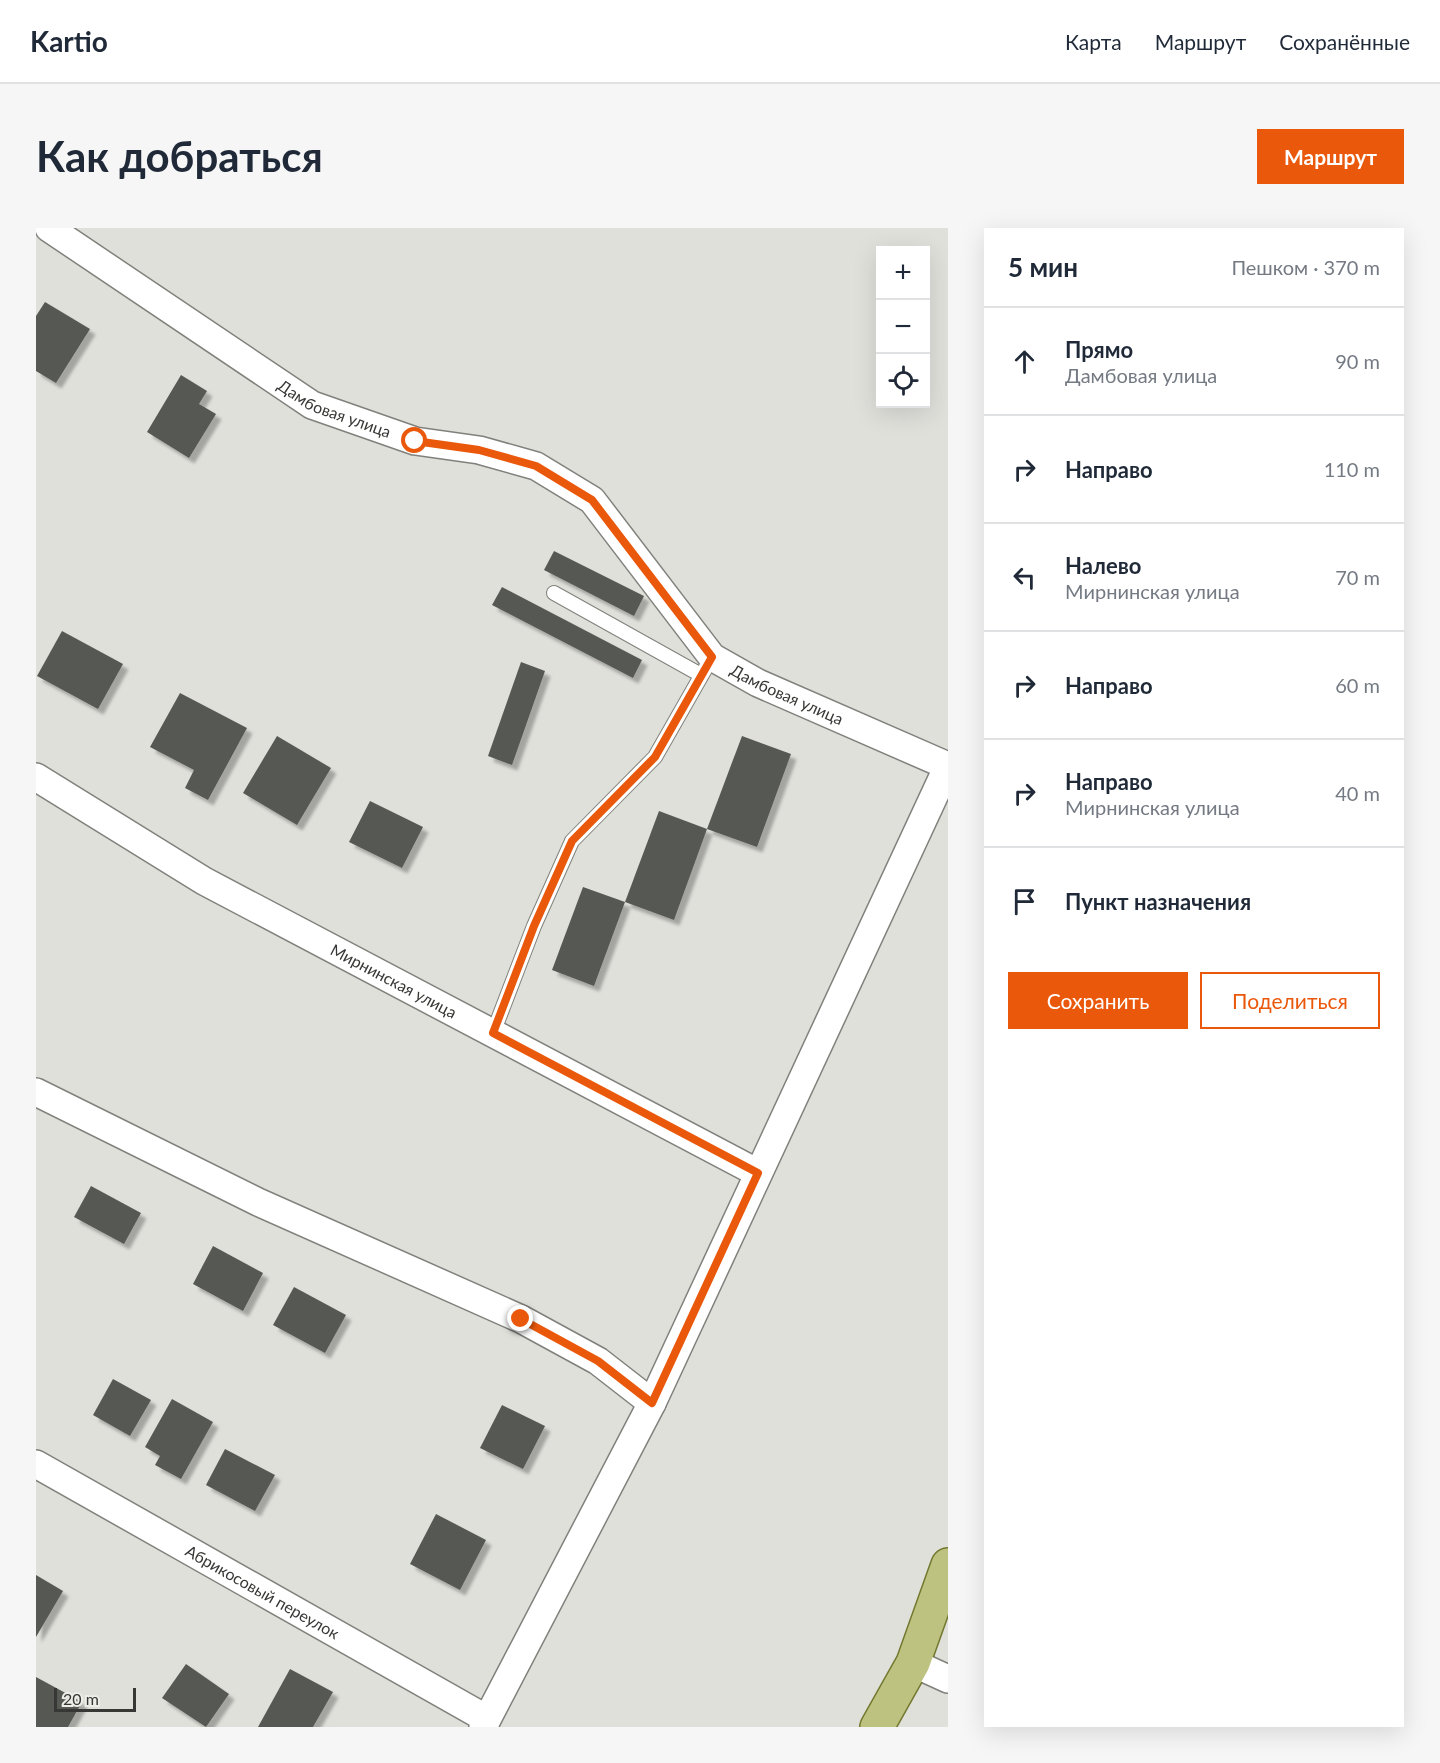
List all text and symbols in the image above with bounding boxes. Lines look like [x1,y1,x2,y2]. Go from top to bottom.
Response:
text: Kartio [30,24,108,58]
text: Карта [1065,29,1122,54]
text: Маршрут [1155,29,1246,54]
text: Сохранённые [1279,29,1410,54]
button: Маршрут [1257,129,1404,184]
text: Как добраться [36,131,323,181]
map controls [876,246,930,408]
button: + [876,246,930,300]
text: 5 мин [1008,251,1078,283]
text: Пешком · 370 m [1231,255,1380,279]
button: − [876,300,930,354]
text: Прямо [1065,336,1133,363]
icon: ahead [1008,345,1041,378]
text: 90 m [1335,349,1380,373]
button: locate [876,354,930,408]
text: Дамбовая улица [1065,363,1217,387]
street label: Дамбовая улица [275,375,394,441]
route start [401,427,427,453]
icon: right [1008,453,1041,486]
text: Направо [1065,456,1153,483]
text: 110 m [1324,457,1380,481]
text: Налево [1065,552,1141,579]
icon: left [1008,561,1041,594]
text: 70 m [1335,565,1380,589]
text: Мирнинская улица [1065,579,1240,603]
street label: Дамбовая улица [728,660,846,728]
icon: right [1008,669,1041,702]
text: Направо [1065,672,1153,699]
text: 60 m [1335,673,1380,697]
text: Направо [1065,768,1153,795]
icon: right [1008,777,1041,810]
text: 40 m [1335,781,1380,805]
text: Мирнинская улица [1065,795,1240,819]
icon: arrive [1008,885,1041,918]
text: Пункт назначения [1065,888,1251,915]
street label: Мирнинская улица [328,940,460,1022]
button: Сохранить [1008,972,1188,1029]
button: Поделиться [1200,972,1380,1029]
route end [507,1305,533,1331]
street label: Абрикосовый переулок [182,1541,343,1643]
scale bar [54,1685,136,1712]
text: 20 m [63,1689,99,1708]

